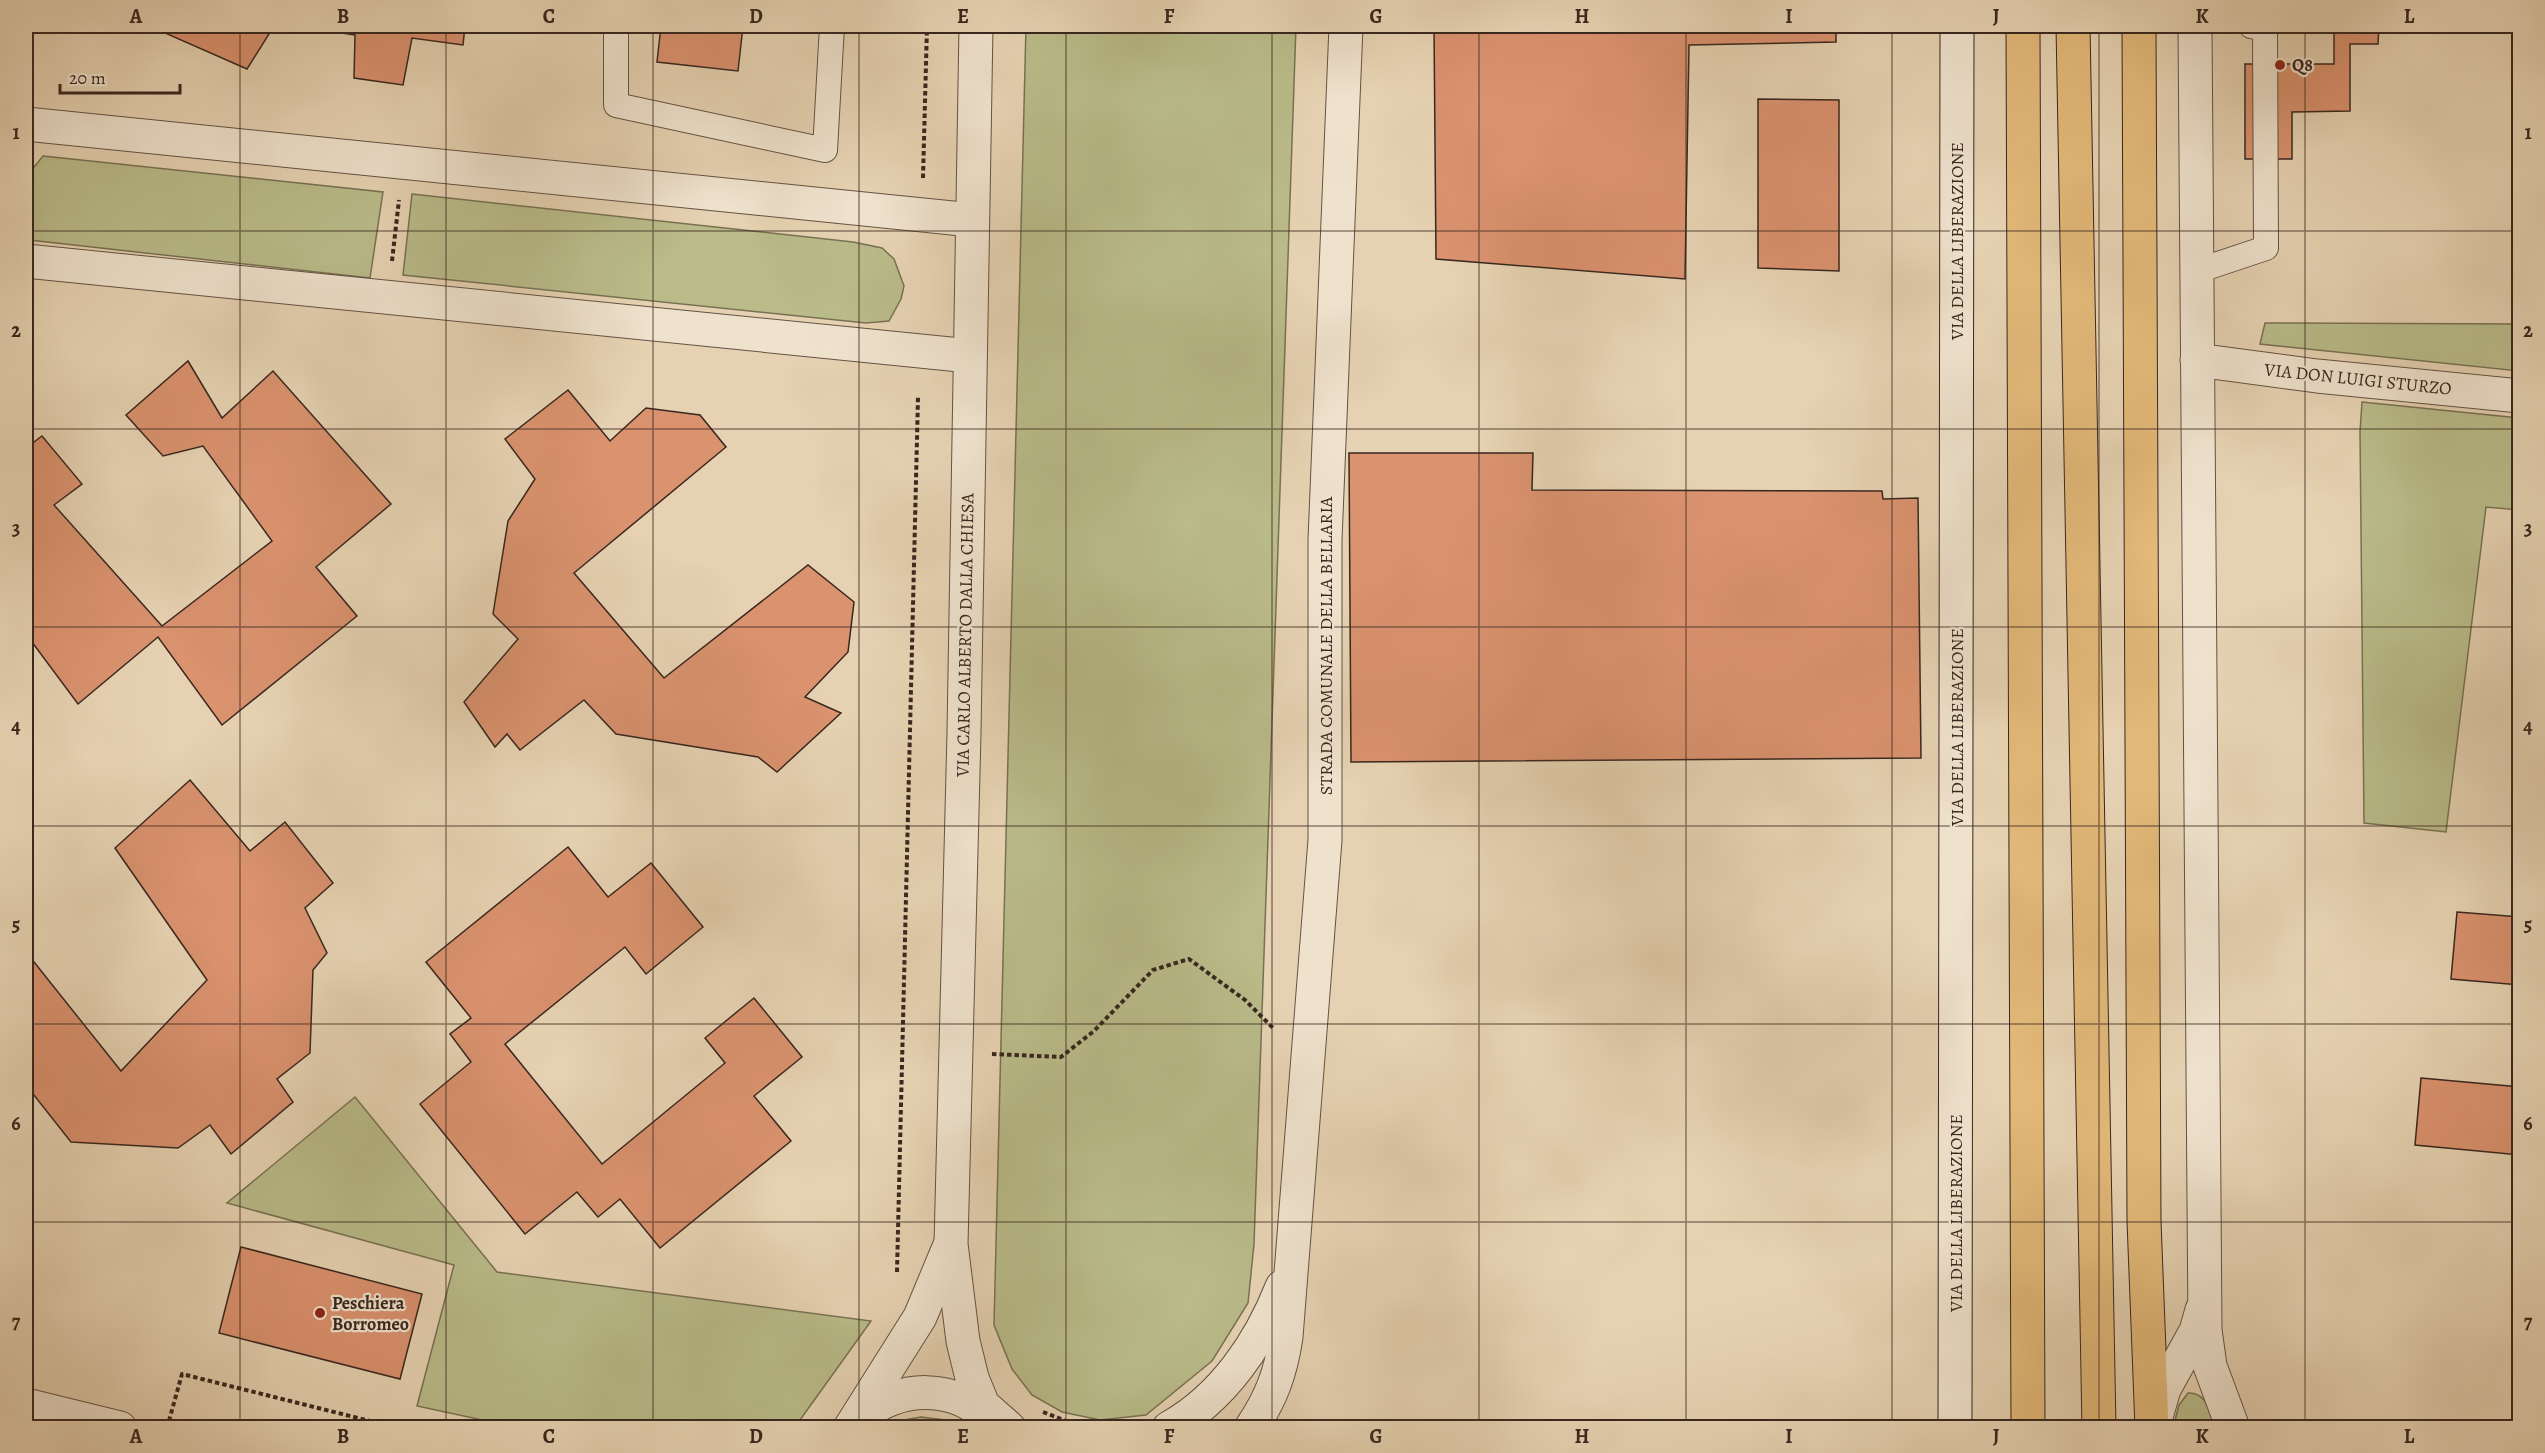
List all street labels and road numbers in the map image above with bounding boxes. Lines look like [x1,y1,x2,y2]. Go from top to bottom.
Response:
street label: VIA DELLA LIBERAZIONE [1945,142,1969,341]
street label: VIA DON LUIGI STURZO [2262,357,2453,401]
street label: VIA CARLO ALBERTO DALLA CHIESA [951,492,979,778]
street label: STRADA COMUNALE DELLA BELLARIA [1314,496,1338,795]
street label: VIA DELLA LIBERAZIONE [1945,628,1969,827]
street label: VIA DELLA LIBERAZIONE [1944,1114,1968,1313]

